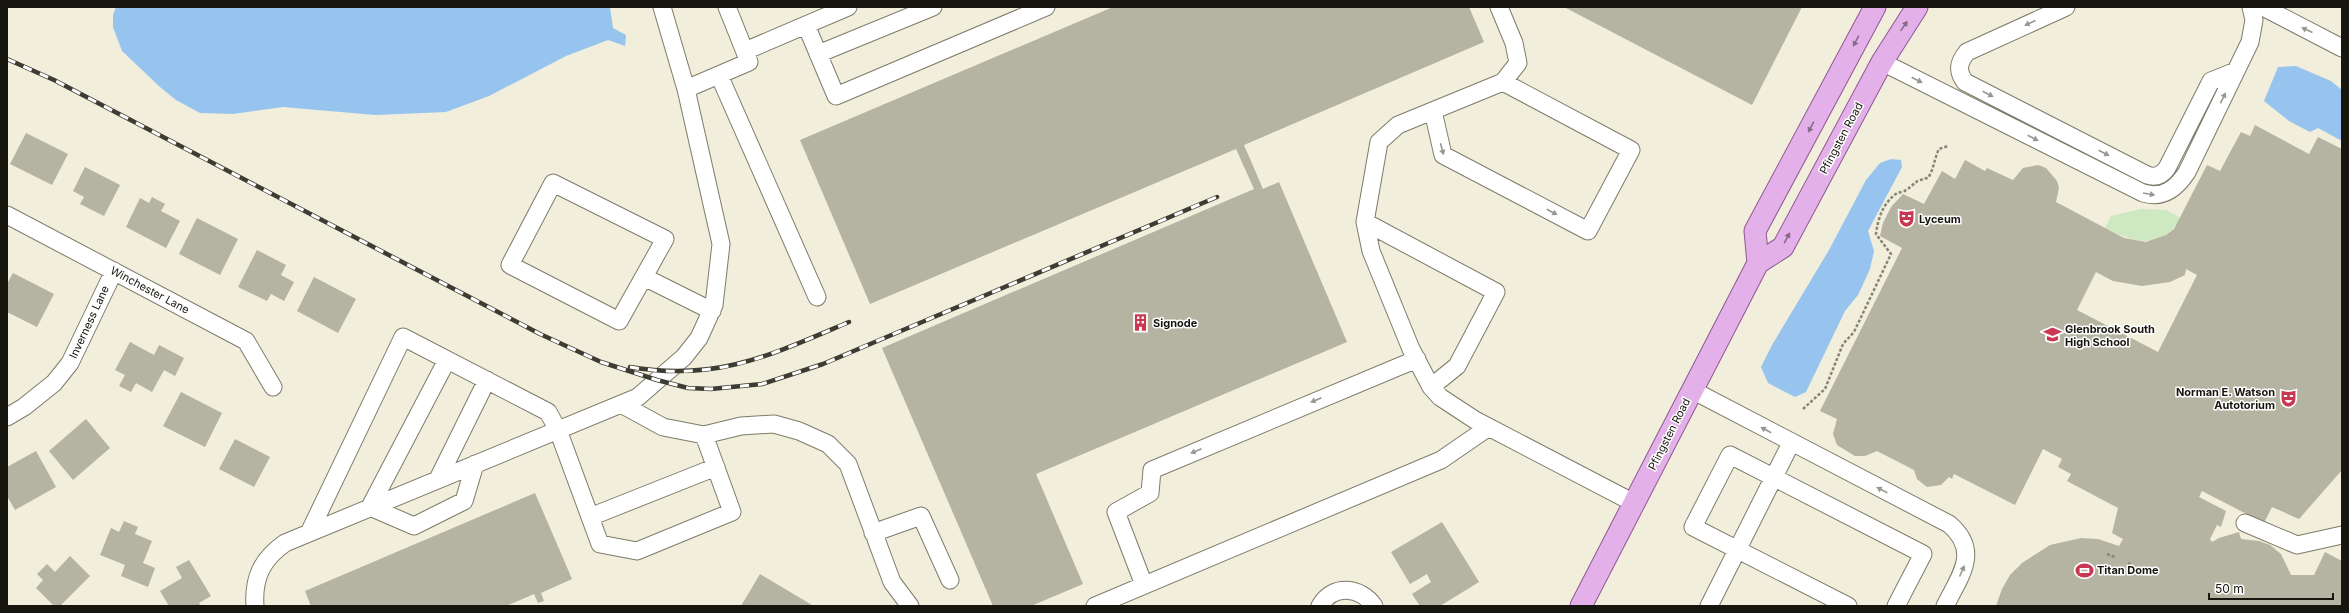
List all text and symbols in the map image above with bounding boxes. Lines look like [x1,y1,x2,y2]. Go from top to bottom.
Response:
one-way arrow [1900,20,1908,31]
one-way arrow [2024,20,2036,26]
one-way arrow [2302,27,2313,33]
one-way arrow [1852,35,1859,47]
one-way arrow [1911,76,1922,83]
one-way arrow [1983,91,1994,97]
one-way arrow [2220,92,2226,104]
street label: Pfingsten Road [1816,100,1866,176]
one-way arrow [1808,121,1815,132]
one-way arrow [2027,135,2038,141]
one-way arrow [1439,142,1445,155]
one-way arrow [2098,150,2110,156]
one-way arrow [2143,192,2156,198]
one-way arrow [1546,209,1558,216]
theatre icon: Lyceum [1896,209,1916,229]
place label: Lyceum [1919,212,1961,226]
one-way arrow [1784,232,1791,244]
street label: Winchester Lane [108,263,192,317]
street label: Inverness Lane [66,283,112,361]
building icon: Signode [1130,313,1150,333]
place label: Signode [1153,316,1198,330]
place label: Glenbrook South High School [2065,322,2155,349]
school or university icon: Glenbrook South High School [2042,325,2062,345]
place label: Norman E. Watson Autotorium [2176,385,2275,412]
theatre icon: Norman E. Watson Autotorium [2278,388,2298,408]
street label: Pfingsten Road [1645,396,1693,472]
one-way arrow [1310,397,1322,404]
one-way arrow [1760,426,1772,433]
one-way arrow [1190,449,1202,455]
one-way arrow [1876,486,1887,493]
sports icon: Titan Dome [2074,560,2094,580]
place label: Titan Dome [2097,563,2159,577]
one-way arrow [1959,565,1965,577]
scale bar [2209,575,2333,601]
text: 50 m [2215,581,2244,596]

